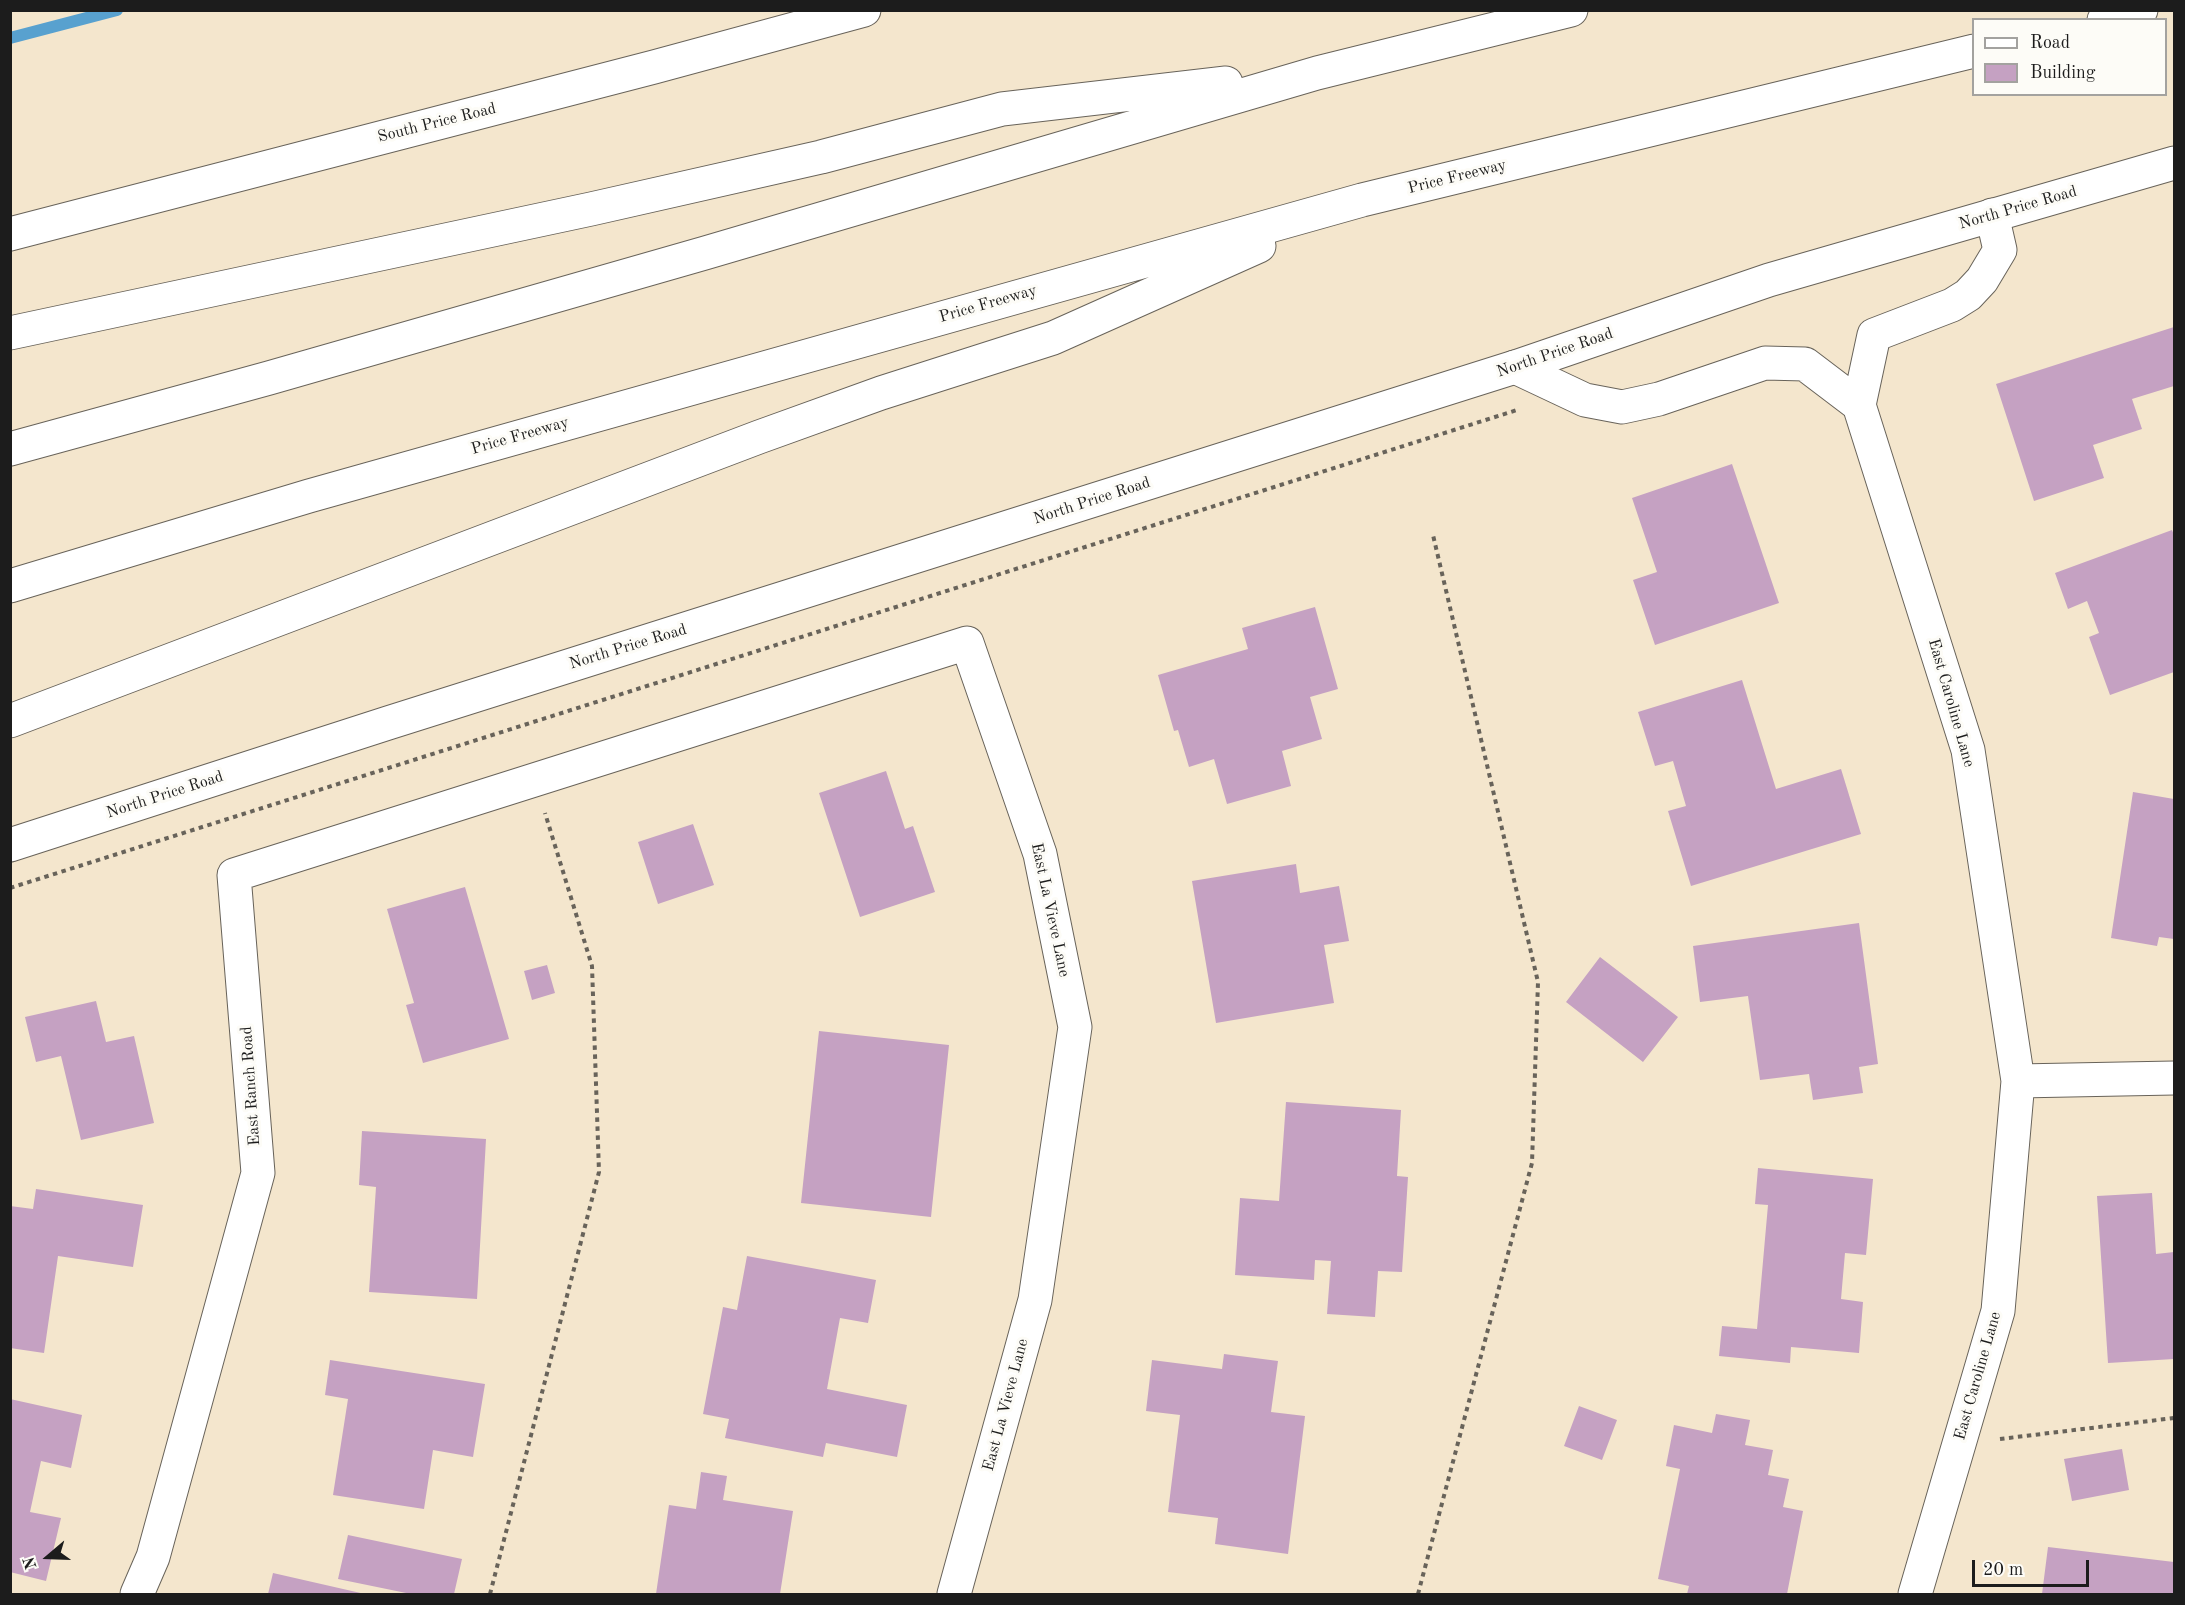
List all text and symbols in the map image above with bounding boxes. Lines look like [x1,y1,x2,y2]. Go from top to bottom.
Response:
legend [1972,18,2167,96]
text: Road [2030,34,2070,52]
text: Building [2030,64,2095,82]
street label: South Price Road [376,99,498,147]
street label: Price Freeway [1406,156,1508,198]
street label: North Price Road [1957,182,2079,234]
street label: Price Freeway [937,281,1039,327]
street label: North Price Road [1494,324,1616,382]
street label: Price Freeway [469,413,571,459]
street label: North Price Road [1031,473,1153,529]
street label: North Price Road [567,620,689,674]
street label: East Caroline Lane [1923,637,1979,769]
street label: North Price Road [104,767,226,823]
street label: East La Vieve Lane [1026,841,1074,979]
street label: East Ranch Road [237,1026,265,1146]
street label: East Caroline Lane [1950,1310,2006,1442]
street label: East La Vieve Lane [979,1337,1033,1473]
north arrow [18,1527,78,1587]
scale bar [1975,1548,2092,1586]
text: N [21,1554,41,1571]
text: 20 m [1983,1561,2023,1579]

